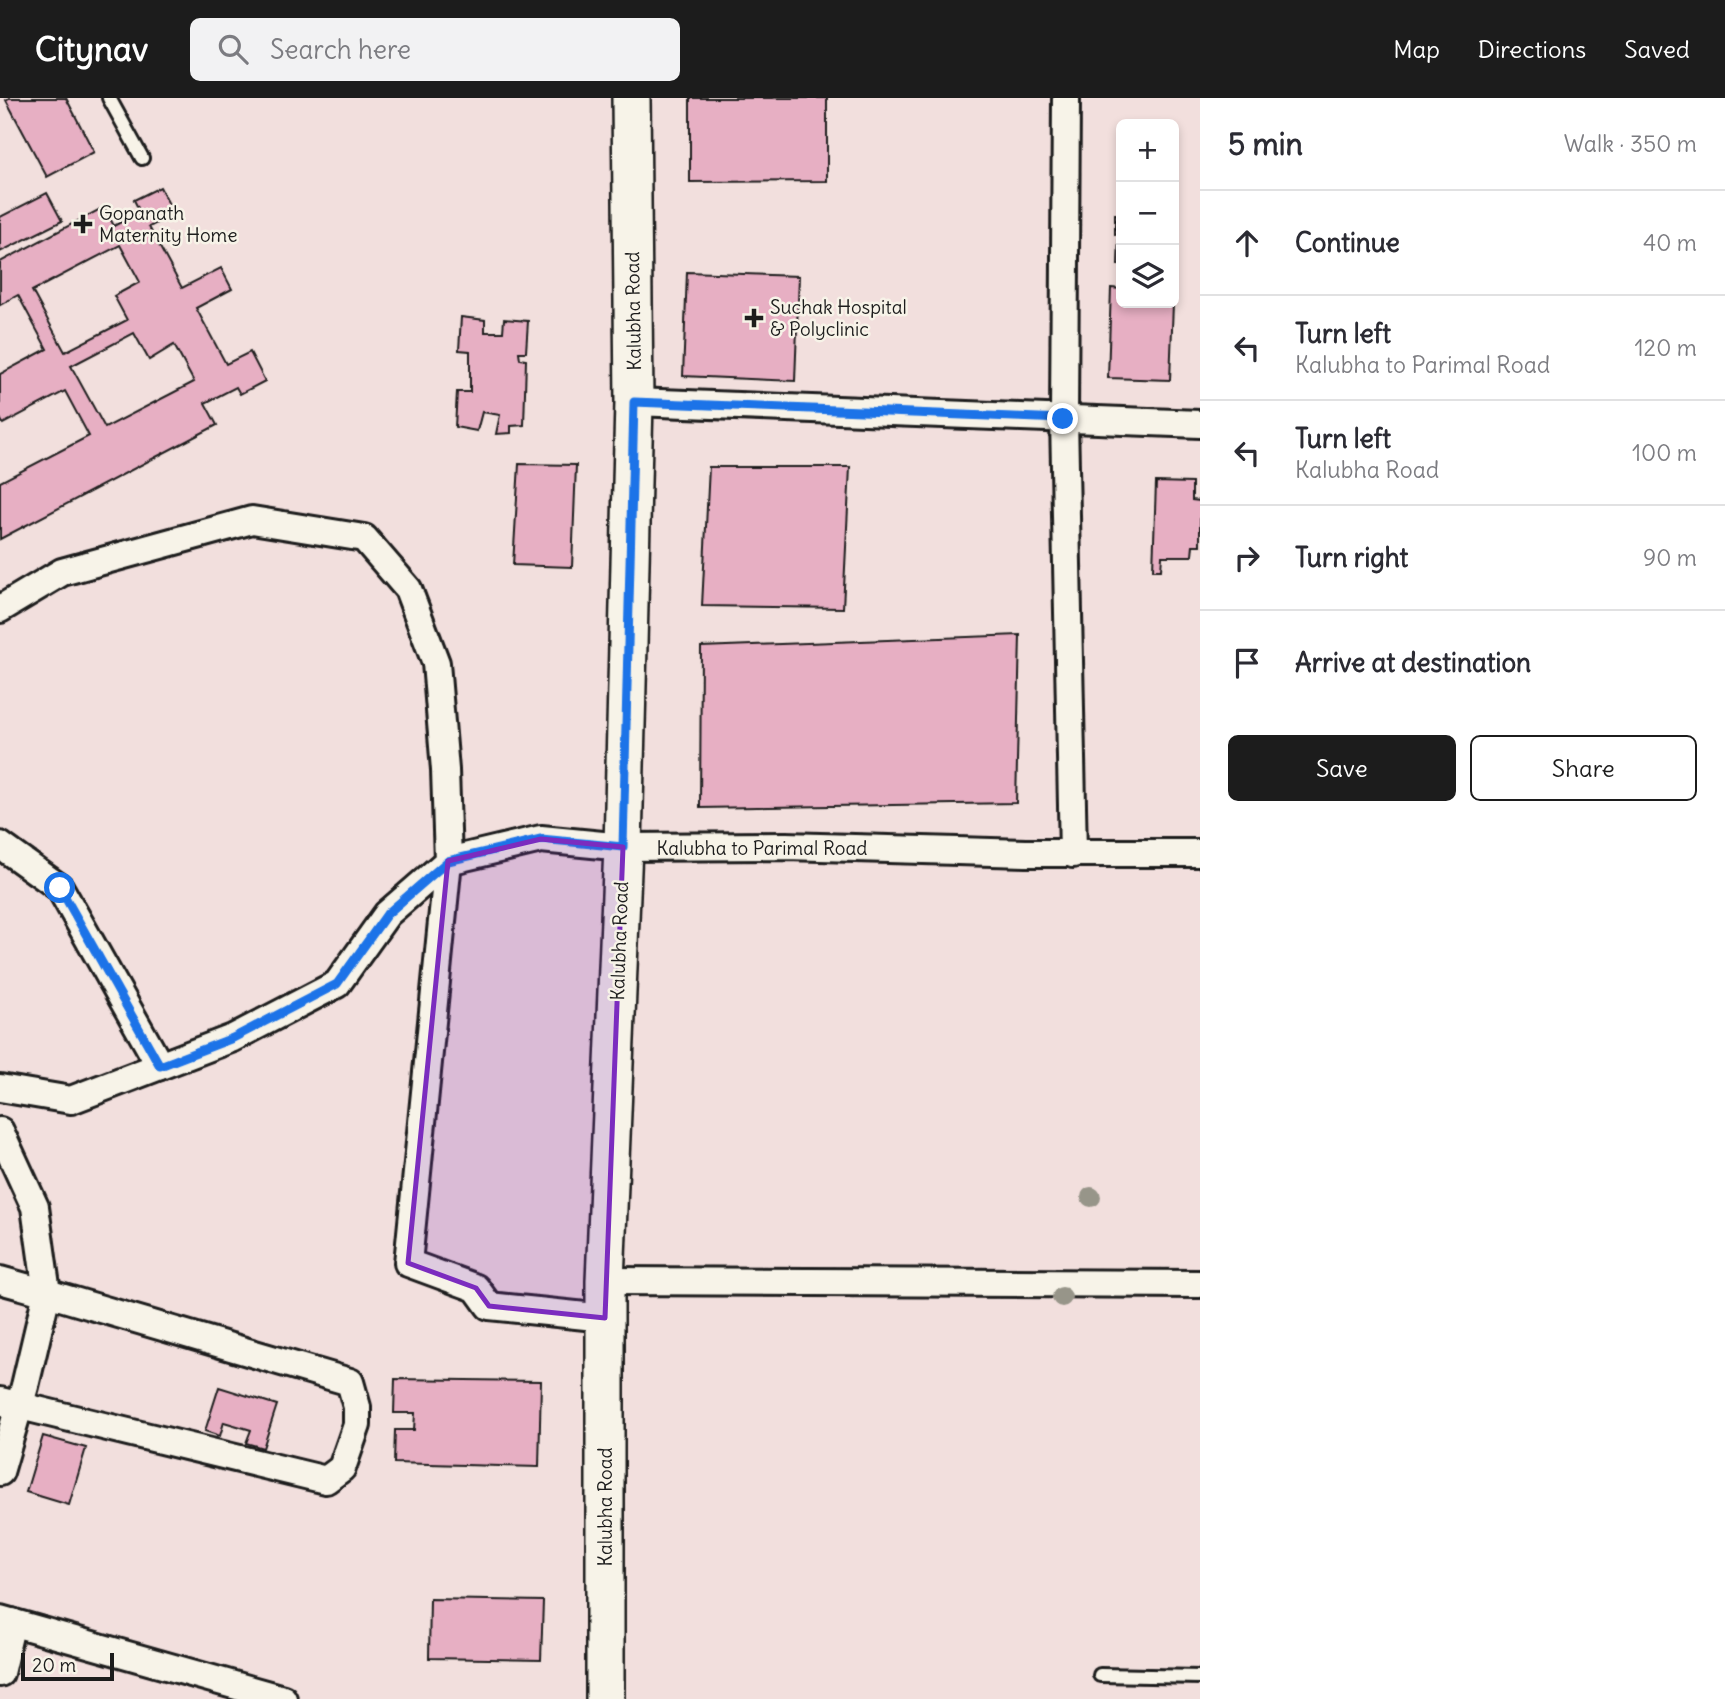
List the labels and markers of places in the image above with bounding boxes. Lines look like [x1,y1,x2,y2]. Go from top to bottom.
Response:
place label: Gopanath Maternity Home [99,201,238,247]
marker: Gopanath Maternity Home [73,214,93,234]
place label: Suchak Hospital & Polyclinic [770,295,907,341]
marker: Suchak Hospital & Polyclinic [744,308,764,328]

